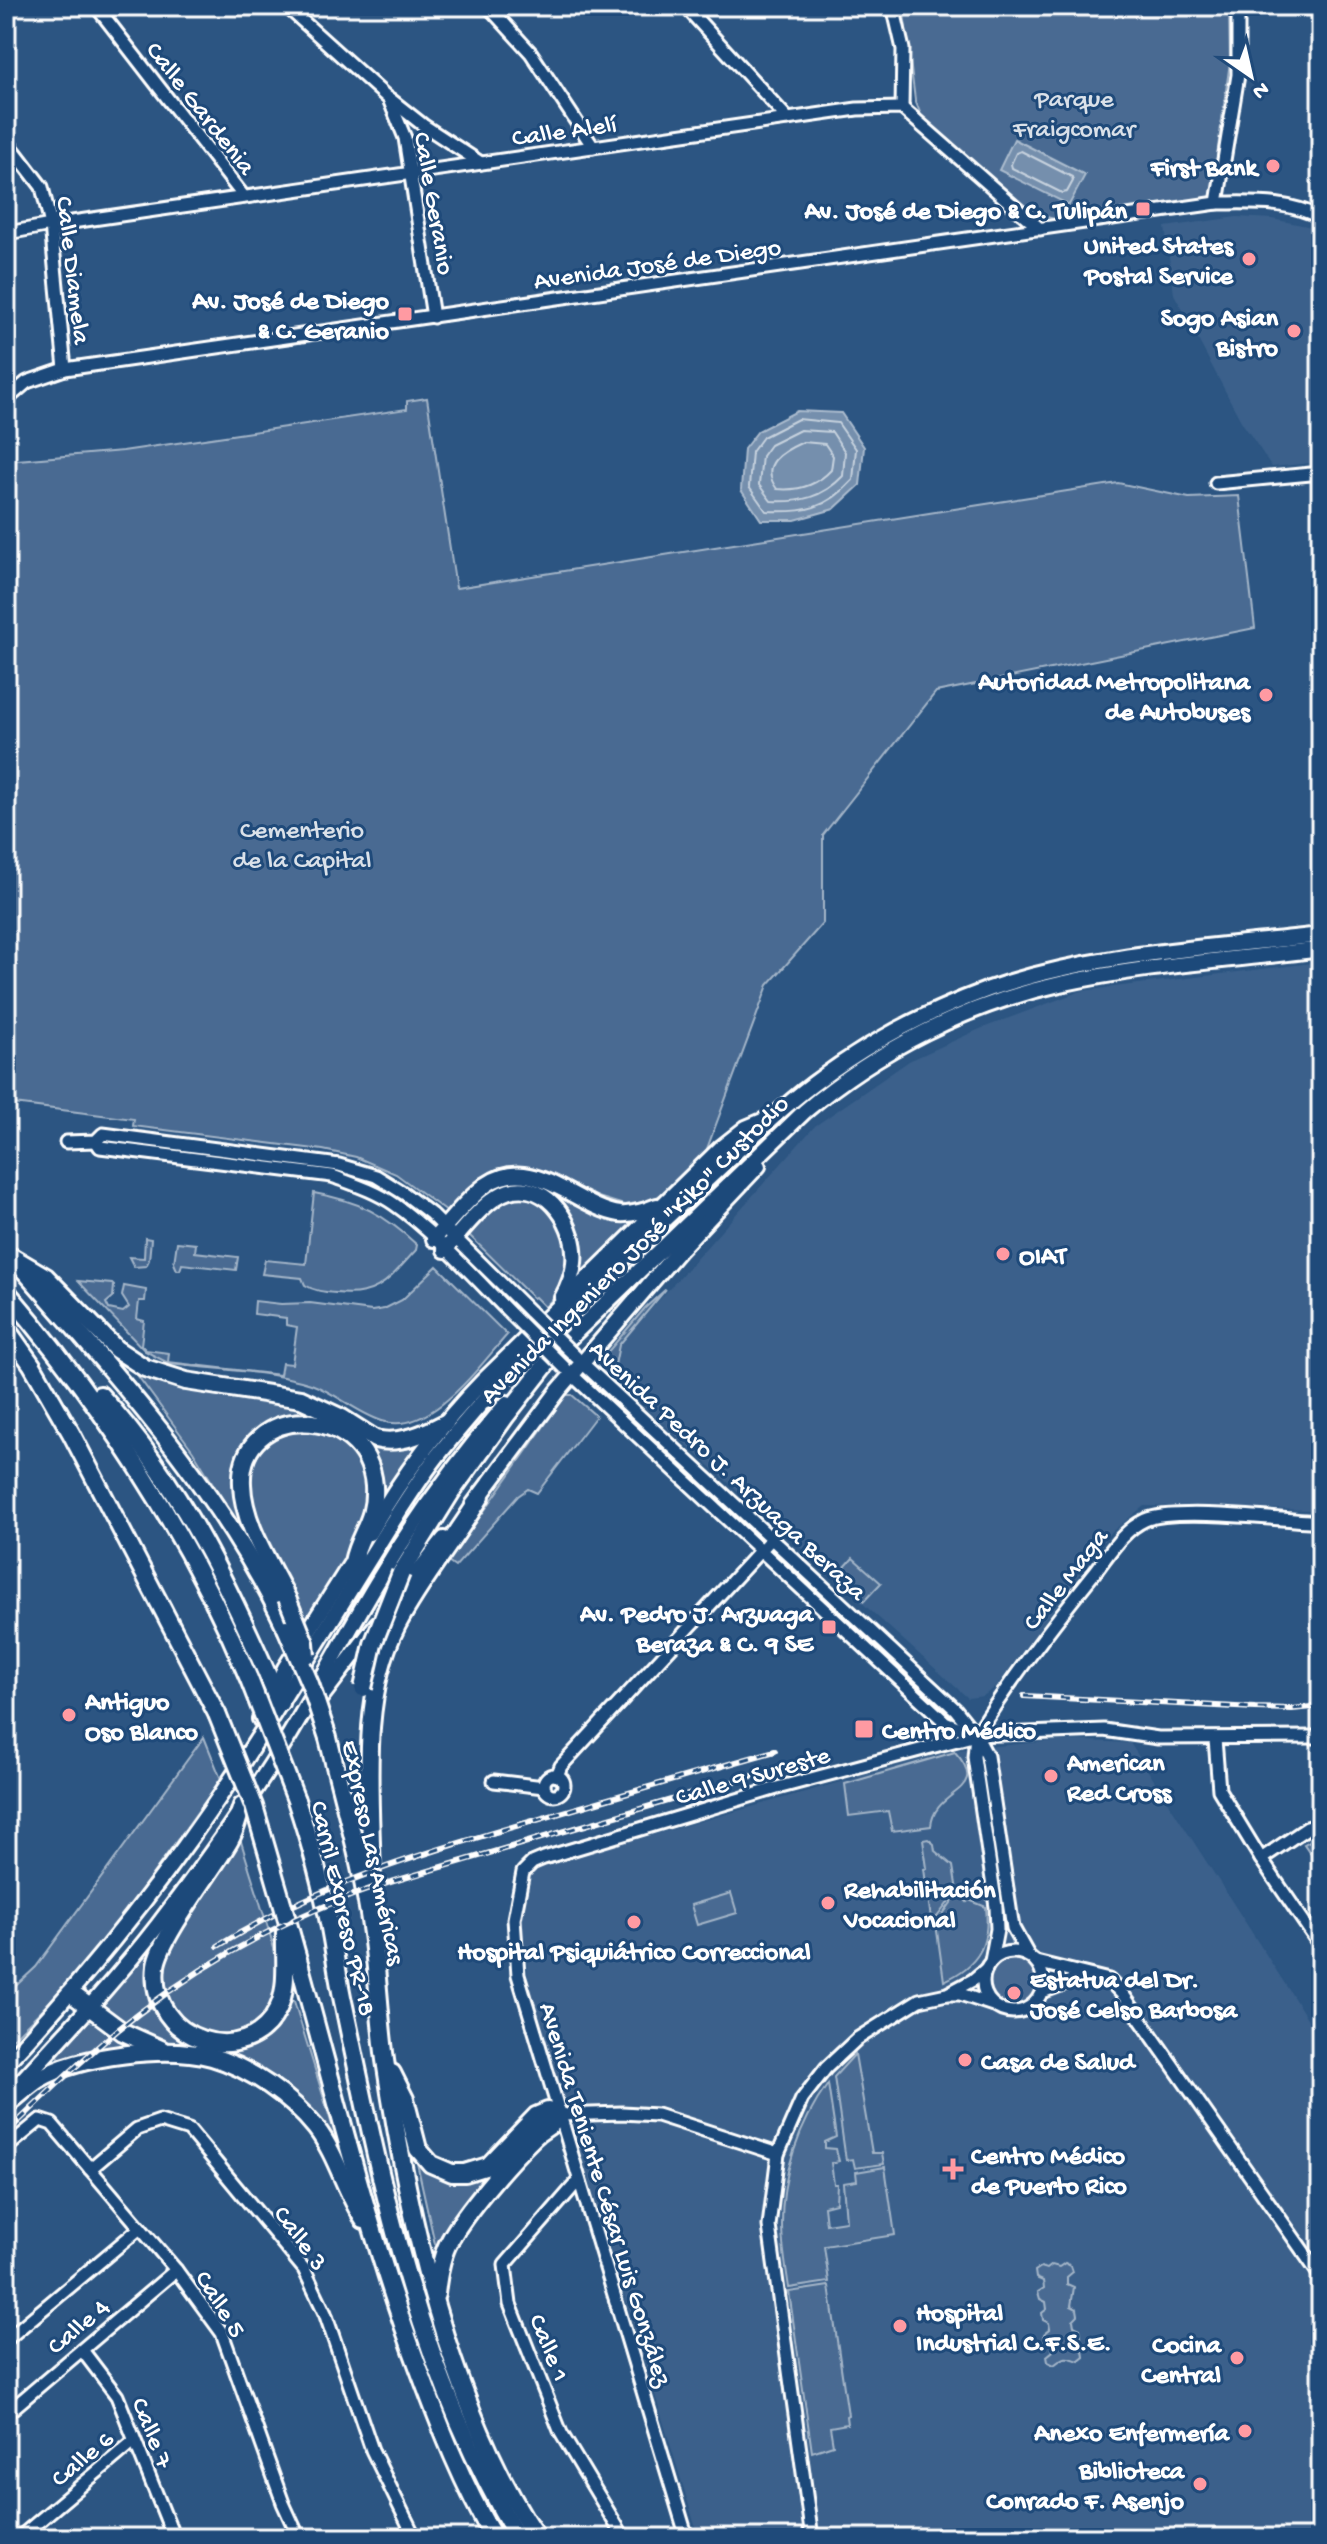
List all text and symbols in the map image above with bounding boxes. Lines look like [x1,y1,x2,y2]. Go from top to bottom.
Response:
north arrow [1211,36,1291,116]
street label: Calle Gardenia [137,37,261,184]
text: N [1247,74,1273,104]
park label: Parque Fraigcomar [1012,86,1138,147]
street label: Calle Alelí [510,111,620,156]
street label: Calle Geranio [404,130,459,278]
place label: First Bank [1150,155,1260,186]
marker: First Bank [1264,157,1282,175]
street label: Calle Diamela [46,195,95,348]
place label: Av. José de Diego & C. Tulipán [804,198,1128,229]
marker: Av. José de Diego & C. Tulipán [1134,200,1152,218]
place label: United States Postal Service [1083,233,1235,294]
street label: Avenida José de Diego [532,234,783,299]
marker: United States Postal Service [1240,250,1258,268]
place label: Av. José de Diego & C. Geranio [191,288,390,349]
marker: Av. José de Diego & C. Geranio [396,305,414,323]
place label: Sogo Asian Bistro [1161,305,1279,366]
marker: Sogo Asian Bistro [1285,322,1303,340]
place label: Autoridad Metropolitana de Autobuses [977,669,1252,730]
marker: Autoridad Metropolitana de Autobuses [1257,686,1275,704]
park label: Cementerio de la Capital [233,817,371,878]
street label: Avenida Ingeniero José "Kiko" Custodio [475,1090,797,1412]
place label: OIAT [1019,1243,1068,1274]
marker: OIAT [994,1245,1012,1263]
street label: Avenida Pedro J. Arzuaga Beraza [581,1335,872,1610]
street label: Calle Maga [1018,1522,1118,1638]
place label: Av. Pedro J. Arzuaga Beraza & C. 9 SE [579,1601,815,1662]
marker: Av. Pedro J. Arzuaga Beraza & C. 9 SE [820,1618,838,1636]
place label: Antiguo Oso Blanco [84,1689,199,1750]
marker: Antiguo Oso Blanco [60,1706,78,1724]
marker: Centro Médico [853,1718,875,1740]
place label: Centro Médico [882,1718,1036,1749]
street label: Expreso Las Américas [332,1738,410,1970]
street label: Calle 9 Sureste [672,1741,835,1815]
place label: American Red Cross [1066,1750,1173,1811]
marker: American Red Cross [1042,1767,1060,1785]
street label: Carril Expreso PR-18 [301,1798,380,2020]
place label: Rehabilitación Vocacional [843,1877,996,1938]
marker: Rehabilitación Vocacional [819,1894,837,1912]
marker: Hospital Psiquiátrico Correccional [625,1913,643,1931]
place label: Hospital Psiquiátrico Correccional [457,1939,811,1970]
place label: Estatua del Dr. José Celso Barbosa [1029,1967,1239,2028]
marker: Estatua del Dr. José Celso Barbosa [1005,1984,1023,2002]
street label: Avenida Teniente César Luis González [529,1999,676,2393]
place label: Casa de Salud [981,2049,1137,2080]
marker: Casa de Salud [956,2051,974,2069]
place label: Centro Médico de Puerto Rico [971,2143,1127,2204]
marker: Centro Médico de Puerto Rico [942,2158,964,2180]
street label: Calle 3 [264,2201,332,2278]
street label: Calle 5 [186,2266,251,2345]
street label: Calle 4 [42,2293,117,2363]
place label: Hospital Industrial C.F.S.E. [916,2300,1112,2361]
street label: Calle 1 [519,2310,574,2387]
marker: Hospital Industrial C.F.S.E. [891,2317,909,2335]
place label: Cocina Central [1141,2332,1223,2393]
marker: Cocina Central [1228,2349,1246,2367]
street label: Calle 7 [122,2394,178,2475]
place label: Anexo Enfermería [1033,2420,1231,2451]
marker: Anexo Enfermería [1236,2422,1254,2440]
street label: Calle 6 [46,2425,122,2496]
place label: Biblioteca Conrado F. Asenjo [986,2458,1186,2519]
marker: Biblioteca Conrado F. Asenjo [1191,2475,1209,2493]

